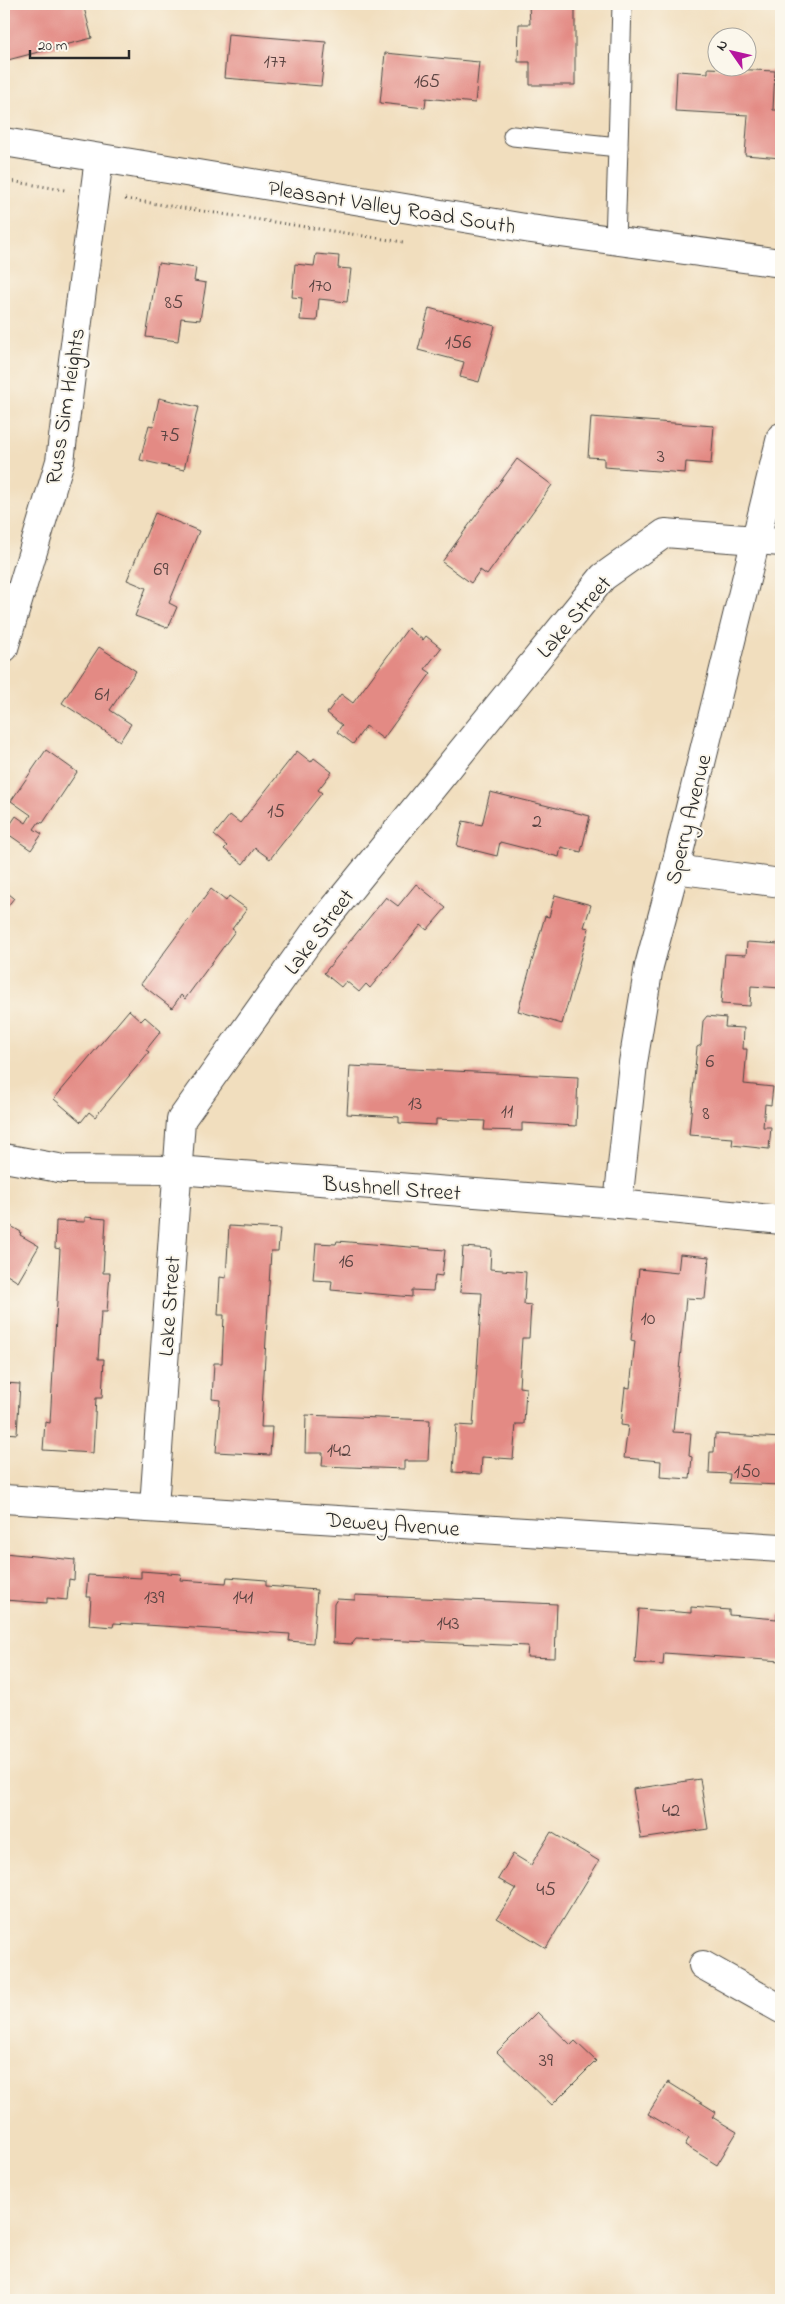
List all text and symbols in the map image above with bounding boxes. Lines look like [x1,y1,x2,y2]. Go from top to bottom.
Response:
scale bar [30,28,129,60]
north arrow [708,28,758,78]
text: 20 m [38,35,68,57]
text: N [711,36,734,55]
house number: 177 [264,48,286,77]
house number: 165 [414,68,440,97]
street label: Pleasant Valley Road South [265,174,518,245]
house number: 170 [308,272,332,301]
house number: 85 [165,289,183,318]
street label: Russ Sim Heights [39,326,96,487]
house number: 156 [445,329,471,358]
house number: 75 [160,422,180,451]
house number: 3 [657,443,665,472]
house number: 69 [154,556,168,585]
street label: Lake Street [530,569,621,666]
house number: 61 [94,681,110,710]
street label: Sperry Avenue [658,751,723,888]
house number: 15 [267,798,285,827]
house number: 2 [532,808,542,837]
street label: Lake Street [277,883,364,983]
house number: 6 [706,1048,715,1077]
house number: 13 [408,1090,422,1119]
house number: 11 [501,1098,513,1127]
house number: 8 [702,1100,710,1129]
street label: Bushnell Street [321,1169,462,1211]
house number: 16 [338,1248,354,1277]
street label: Lake Street [152,1254,190,1357]
house number: 10 [641,1305,656,1334]
house number: 142 [327,1437,351,1466]
house number: 150 [734,1458,761,1487]
street label: Dewey Avenue [324,1505,461,1548]
house number: 139 [144,1584,164,1613]
house number: 141 [233,1584,253,1613]
house number: 143 [437,1610,459,1639]
house number: 42 [662,1797,680,1826]
house number: 45 [536,1876,556,1905]
house number: 39 [539,2047,553,2076]

